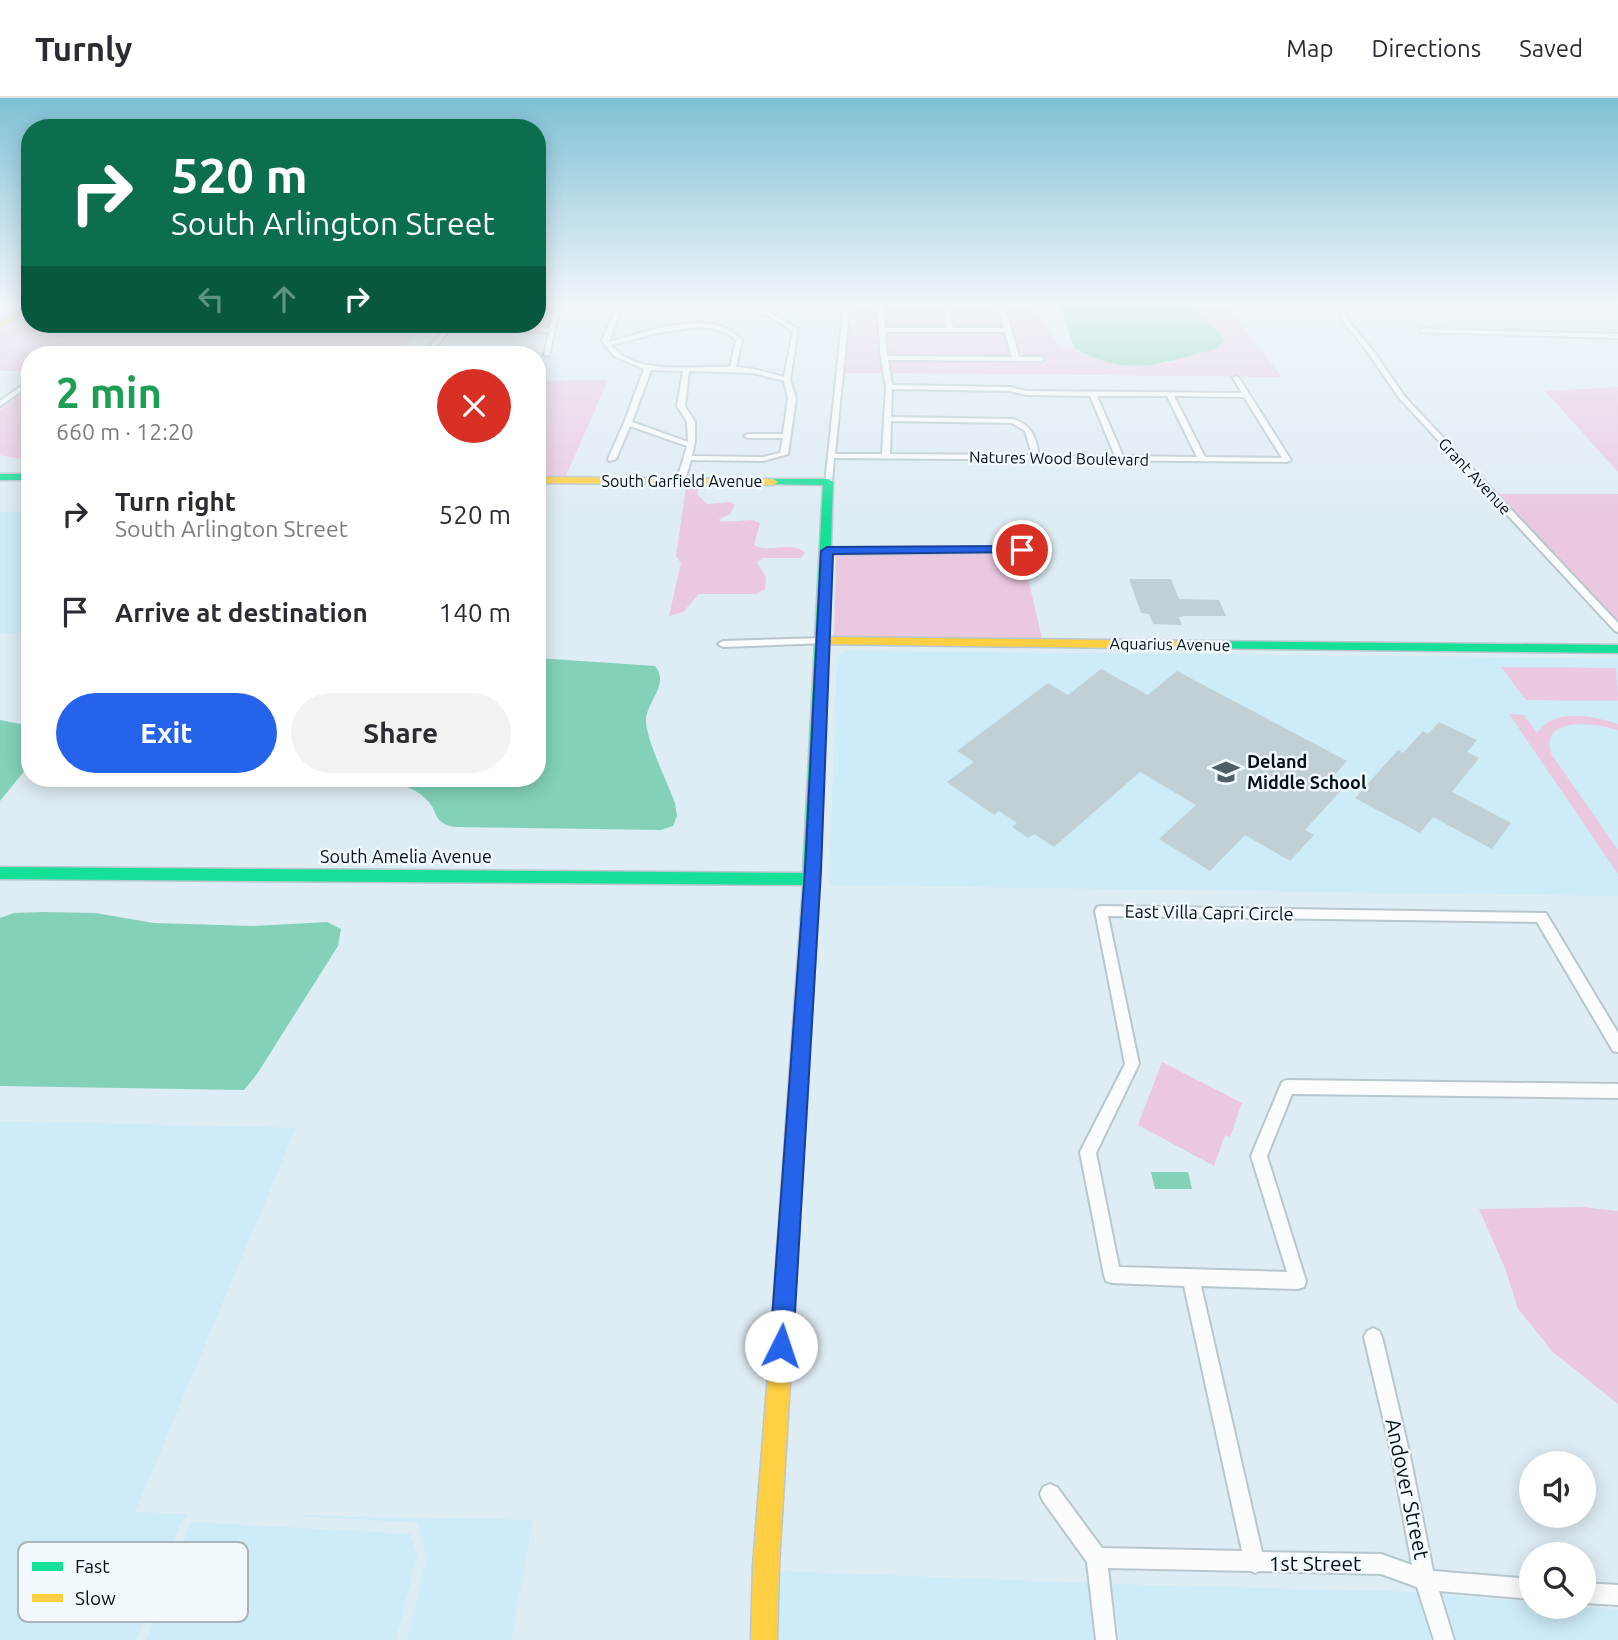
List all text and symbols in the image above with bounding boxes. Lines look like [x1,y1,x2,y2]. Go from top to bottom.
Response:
text: Turnly [35,30,132,67]
text: Map [1286,35,1333,62]
text: Directions [1371,35,1481,62]
text: Saved [1519,35,1583,62]
icon: right [56,147,147,238]
text: 520 m [171,147,308,202]
text: South Arlington Street [171,205,495,241]
icon: left [192,280,230,318]
icon: ahead [265,280,303,318]
icon: right [338,280,376,318]
text: 2 min [56,369,162,416]
button: close [437,369,511,443]
text: 660 m · 12:20 [56,419,194,444]
street label: Grant Avenue [1435,434,1515,518]
street label: Natures Wood Boulevard [969,447,1149,469]
street label: South Garfield Avenue [602,472,762,490]
text: Turn right [115,487,236,516]
icon: right [56,495,94,533]
text: 520 m [439,500,511,529]
text: South Arlington Street [115,516,348,541]
pin [992,520,1052,580]
icon: arrive [1003,531,1041,569]
icon: arrive [56,593,94,631]
text: Arrive at destination [115,598,368,627]
text: 140 m [439,598,511,627]
street label: Aquarius Avenue [1109,634,1231,654]
button: Exit [56,693,277,773]
button: Share [291,693,511,773]
place label: Deland Middle School [1247,751,1367,792]
school or university icon: Deland Middle School [1211,757,1241,787]
street label: South Amelia Avenue [320,846,492,866]
street label: East Villa Capri Circle [1124,901,1294,923]
position arrow [744,1309,818,1383]
street label: Andover Street [1381,1416,1435,1561]
map controls [1519,1451,1596,1619]
button: sound [1519,1451,1596,1528]
legend [18,1542,248,1622]
button: search [1519,1542,1596,1619]
street label: 1st Street [1269,1551,1361,1575]
text: Fast [75,1555,110,1577]
text: Slow [75,1587,116,1609]

